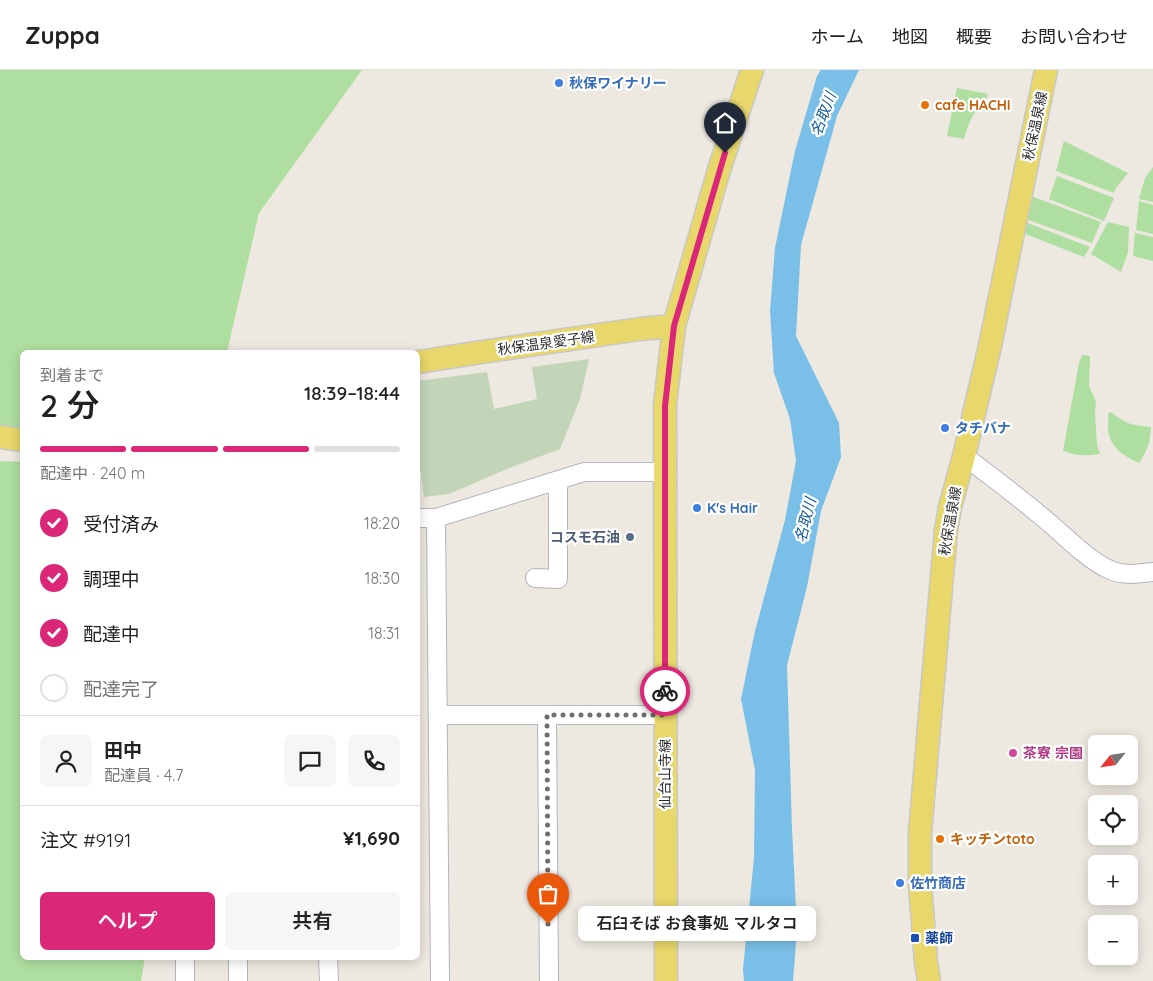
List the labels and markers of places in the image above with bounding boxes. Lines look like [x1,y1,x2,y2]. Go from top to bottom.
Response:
place label: 秋保ワイナリー [569,74,667,92]
marker: 秋保ワイナリー [553,77,565,89]
place label: cafe HACHI [935,96,1011,114]
marker: cafe HACHI [919,99,931,111]
pin [704,102,746,153]
place label: タチバナ [955,419,1011,437]
marker: タチバナ [939,422,951,434]
place label: K's Hair [707,499,758,517]
marker: K's Hair [691,502,703,514]
place label: コスモ石油 [550,528,620,546]
marker: コスモ石油 [624,531,636,543]
place label: 茶寮 宗園 [1023,744,1083,762]
marker: 茶寮 宗園 [1007,747,1019,759]
place label: キッチンtoto [950,830,1035,848]
marker: キッチンtoto [934,833,946,845]
pin [527,873,569,924]
place label: 佐竹商店 [910,874,966,892]
marker: 佐竹商店 [894,877,906,889]
callout: 石臼そば お食事処 マルタコ [578,906,816,942]
place label: 薬師 [925,929,953,947]
marker: 薬師 [909,932,921,944]

